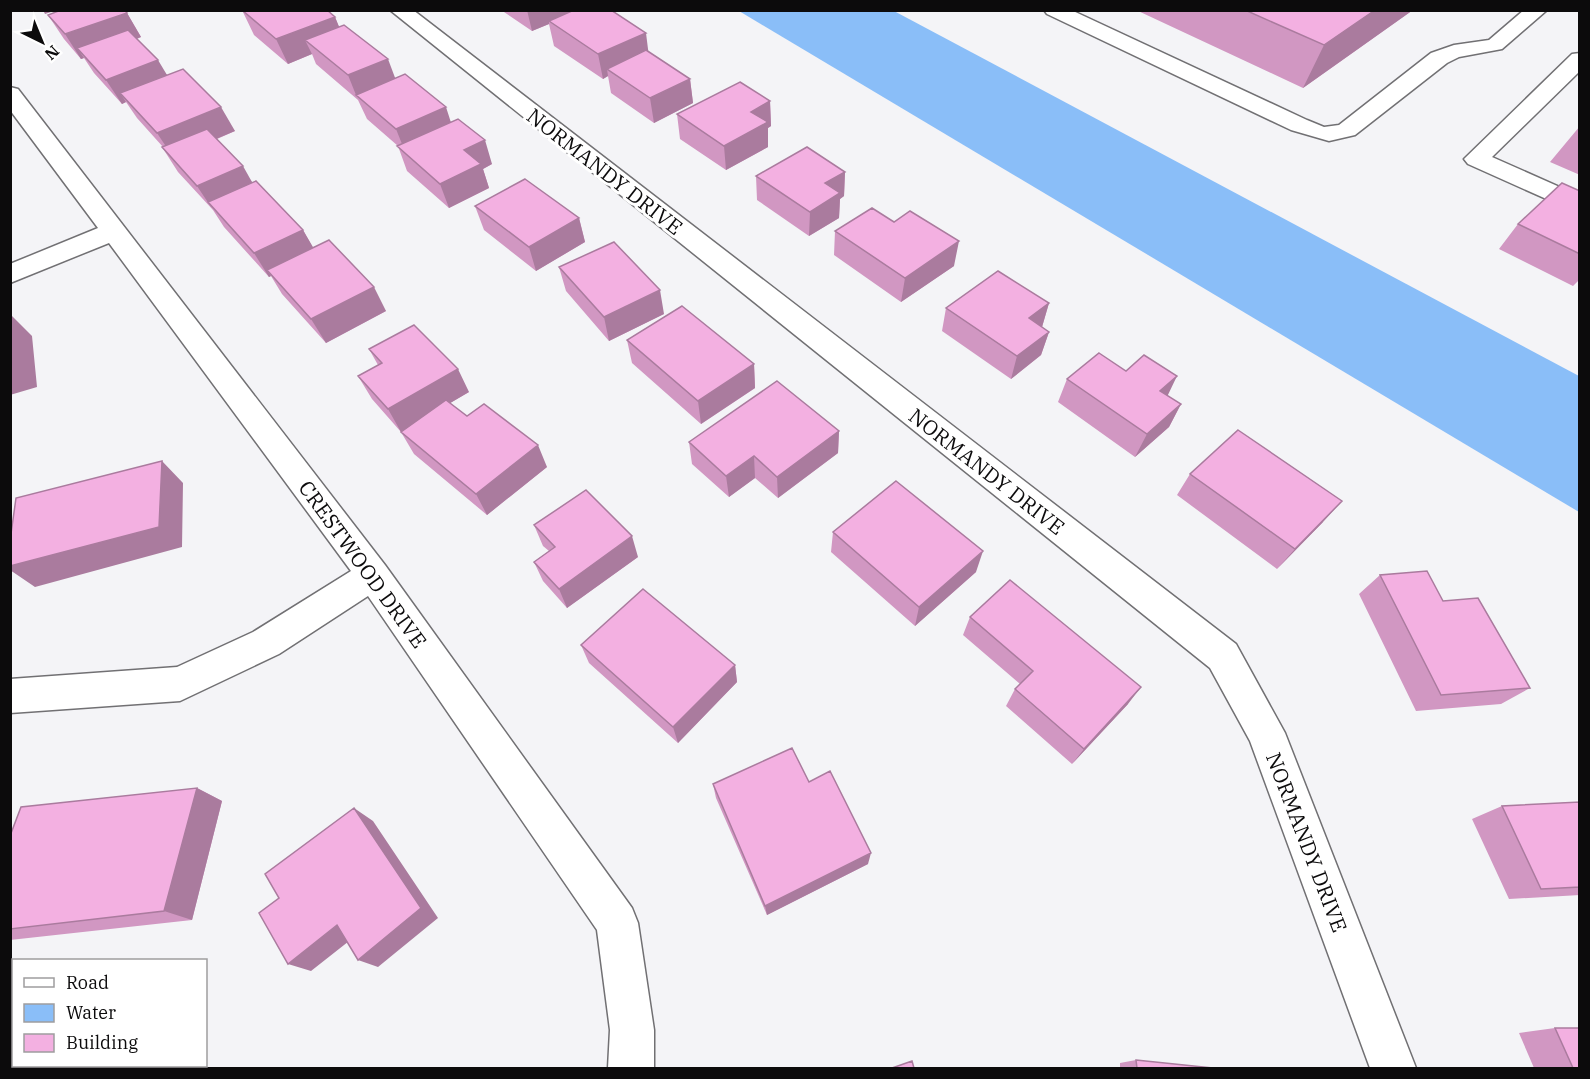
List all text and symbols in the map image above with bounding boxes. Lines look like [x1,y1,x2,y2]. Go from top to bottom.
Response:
north arrow [12,12,72,72]
text: N [41,41,64,65]
street label: NORMANDY DRIVE [521,101,689,241]
street label: NORMANDY DRIVE [903,401,1071,541]
street label: CRESTWOOD DRIVE [293,474,433,654]
street label: NORMANDY DRIVE [1260,748,1354,936]
legend [12,959,207,1067]
text: Road [66,971,109,994]
text: Water [66,1001,116,1024]
text: Building [66,1031,138,1054]

